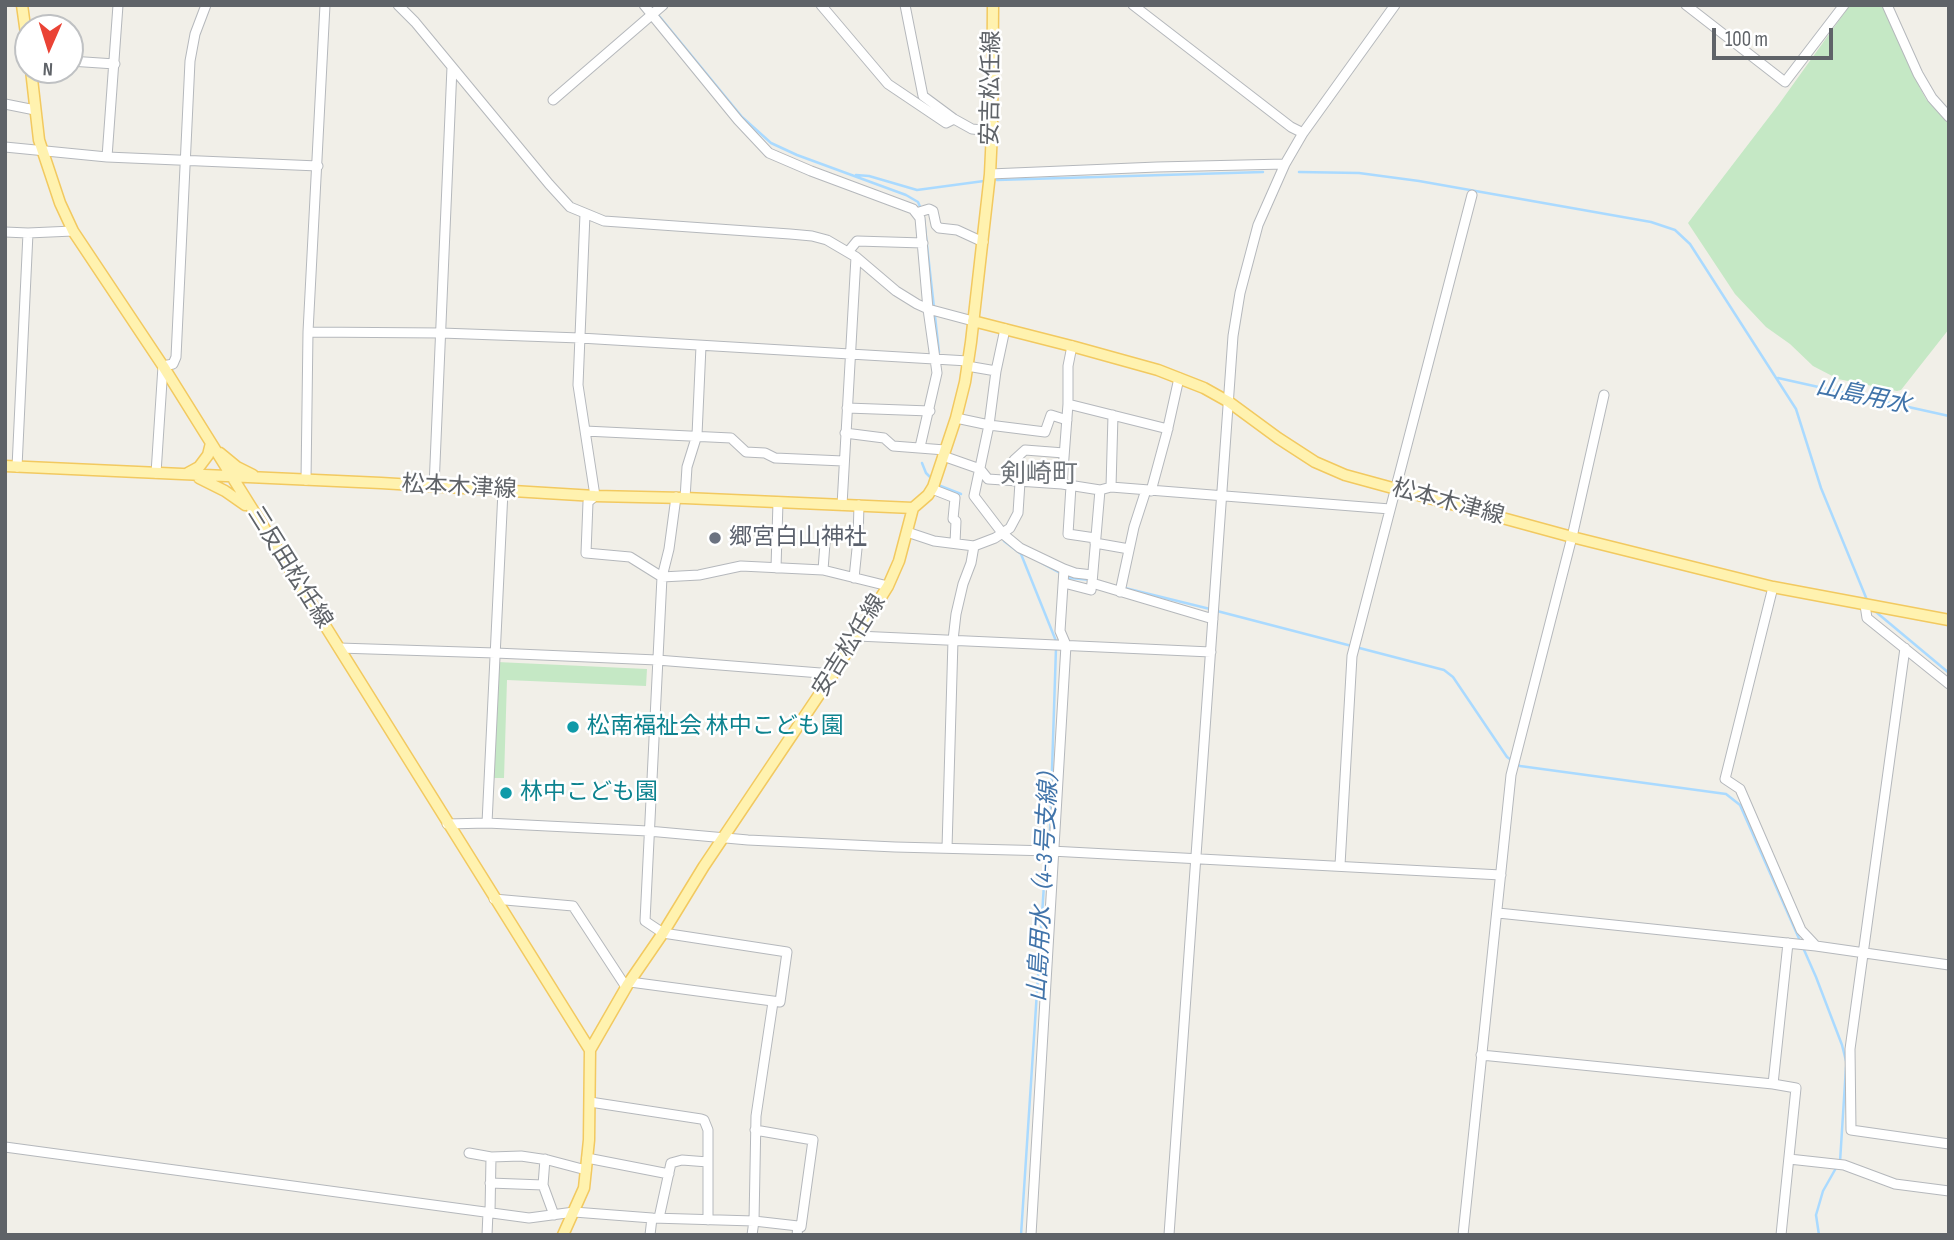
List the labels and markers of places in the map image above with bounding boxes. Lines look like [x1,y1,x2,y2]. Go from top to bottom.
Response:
place label: 郷宮白山神社 [729,524,867,552]
marker: 郷宮白山神社 [707,530,723,546]
place label: 松南福祉会 林中こども園 [587,713,844,741]
marker: 松南福祉会 林中こども園 [565,719,581,735]
place label: 林中こども園 [520,779,658,807]
marker: 林中こども園 [498,785,514,801]

